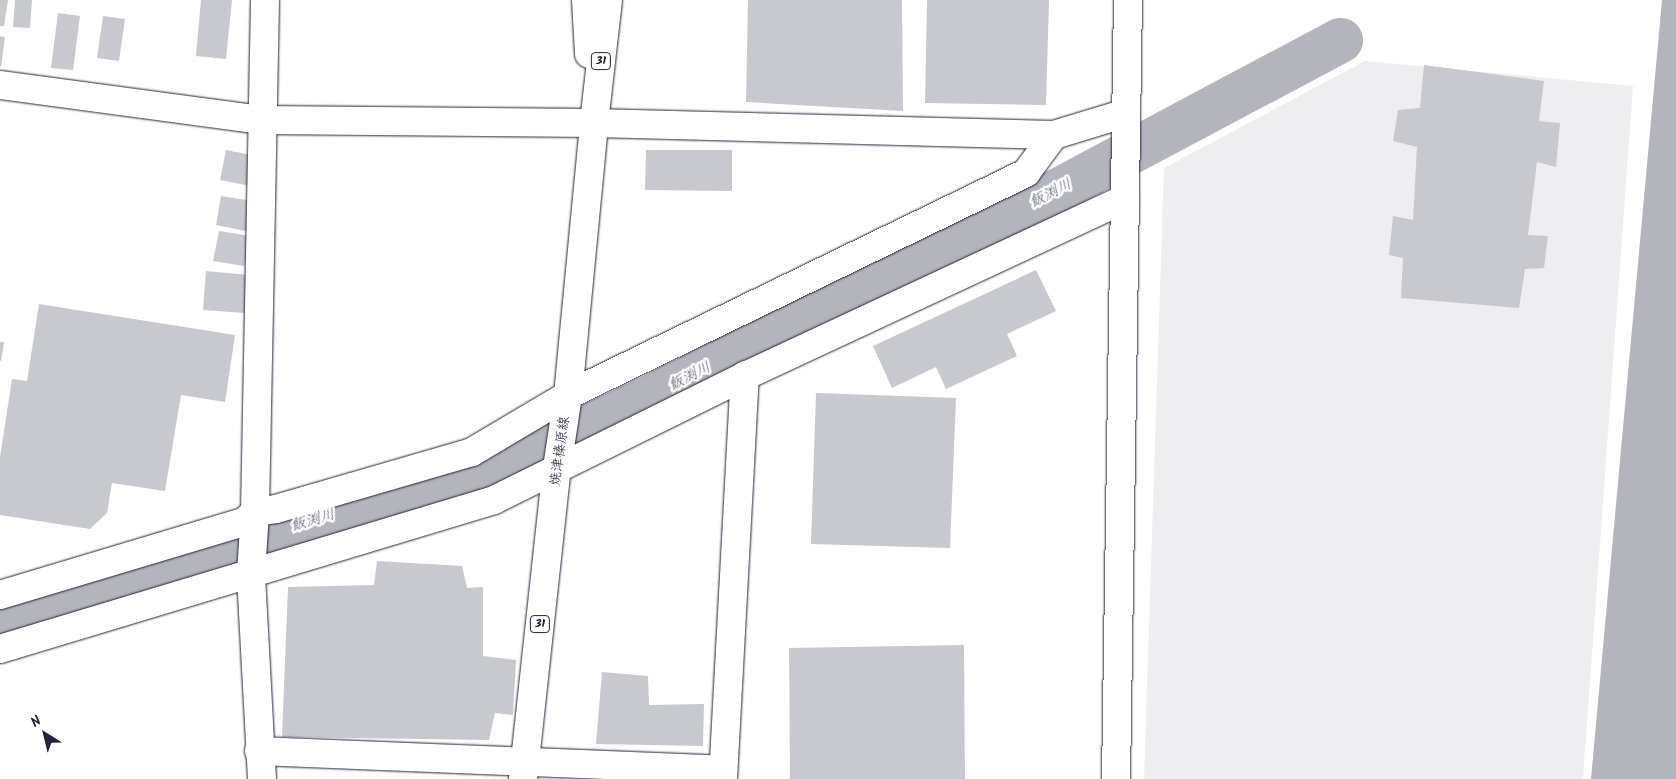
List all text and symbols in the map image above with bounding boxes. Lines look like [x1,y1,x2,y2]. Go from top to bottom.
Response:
road number: 31 [590,51,612,70]
water label: 飯渕川 [1027,176,1075,212]
water label: 飯渕川 [666,359,714,395]
street label: 焼津榛原線 [547,415,573,487]
water label: 飯渕川 [289,506,337,536]
road number: 31 [529,614,551,634]
north arrow [20,709,70,759]
text: N [26,710,46,733]

